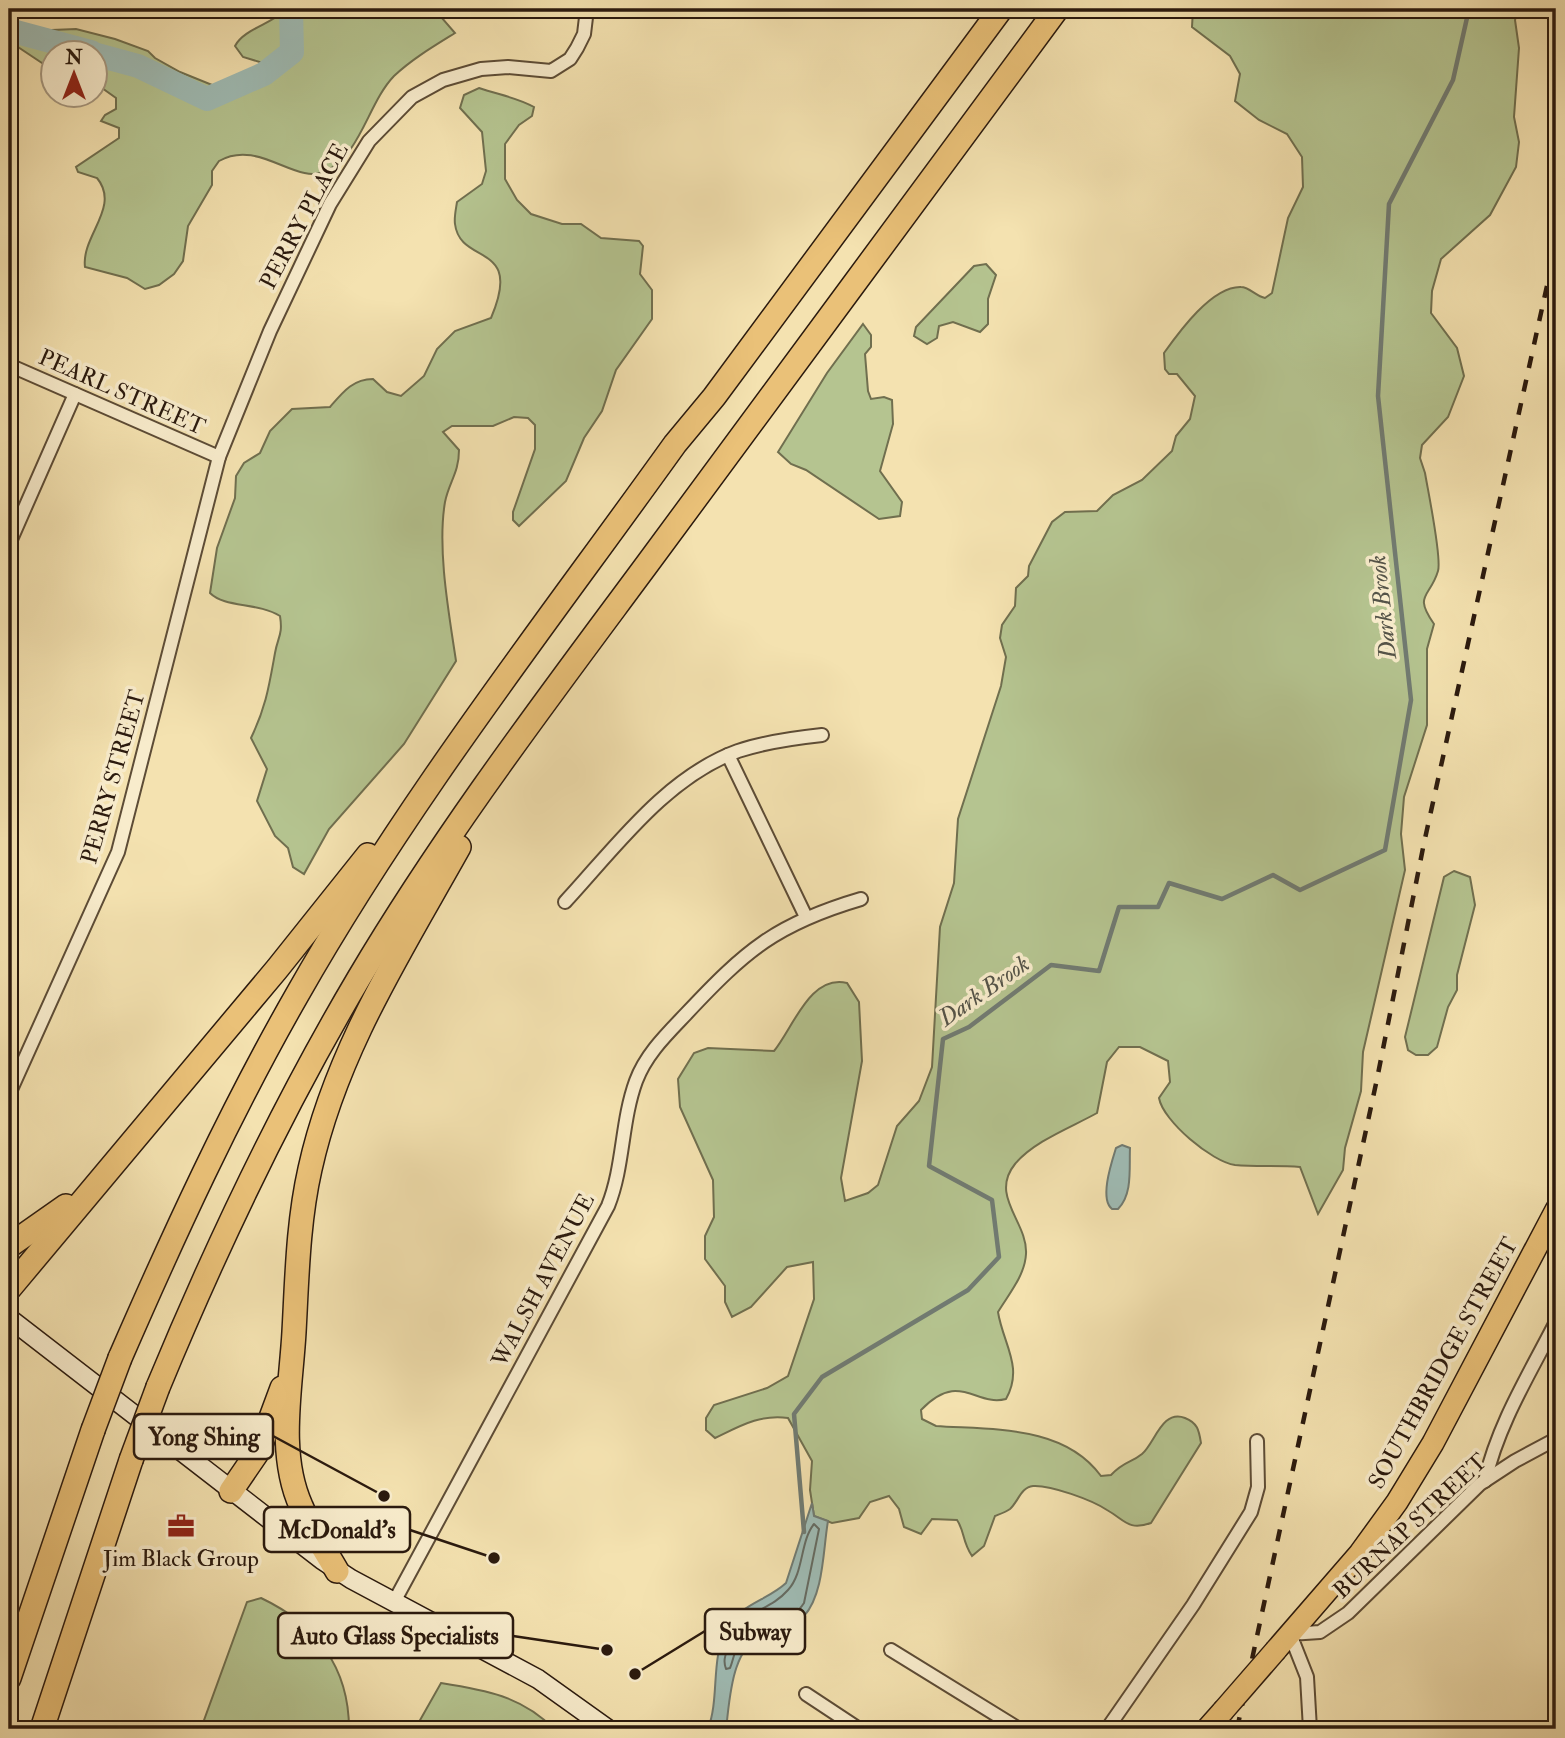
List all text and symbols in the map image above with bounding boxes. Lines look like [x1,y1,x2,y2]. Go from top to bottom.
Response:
north arrow [38,38,108,108]
text: N [64,46,83,70]
street label: PERRY PLACE [253,138,355,294]
street label: PEARL STREET [34,342,210,442]
water label: Dark Brook [1362,553,1404,662]
street label: PERRY STREET [74,687,152,867]
water label: Dark Brook [932,948,1036,1034]
street label: WALSH AVENUE [485,1188,601,1373]
street label: SOUTHBRIDGE STREET [1362,1232,1524,1494]
callout: Yong Shing [134,1414,273,1459]
text: Yong Shing [147,1422,261,1453]
street label: BURNAP STREET [1327,1447,1493,1605]
callout: McDonald's [264,1507,410,1552]
office icon: Jim Black Group [166,1511,196,1541]
text: McDonald's [277,1515,396,1546]
place label: Jim Black Group [102,1544,259,1574]
callout: Subway [705,1609,805,1654]
callout: Auto Glass Specialists [278,1613,513,1658]
text: Subway [719,1617,792,1648]
text: Auto Glass Specialists [290,1621,499,1652]

